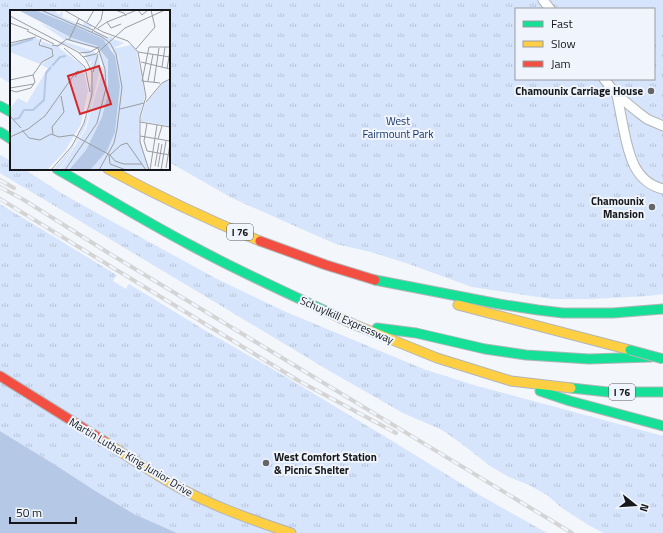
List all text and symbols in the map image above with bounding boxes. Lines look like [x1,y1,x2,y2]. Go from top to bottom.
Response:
legend [515,8,655,80]
inset map [10,10,170,170]
text: Fast [551,14,574,33]
text: Slow [551,34,576,53]
text: Jam [551,54,571,73]
place label: Chamounix Carriage House [515,83,643,99]
marker: Chamounix Carriage House [646,86,656,96]
park label: West Fairmount Park [362,113,434,142]
place label: Chamounix Mansion [591,193,645,222]
marker: Chamounix Mansion [647,202,657,212]
road number: I 76 [227,224,253,240]
street label: Schuylkill Expressway [298,292,397,348]
road number: I 76 [609,384,635,400]
street label: Martin Luther King Junior Drive [66,414,196,501]
place label: West Comfort Station & Picnic Shelter [274,449,377,478]
marker: West Comfort Station & Picnic Shelter [261,458,271,468]
north arrow [615,485,655,525]
scale bar [10,499,76,525]
text: N [636,502,653,514]
text: 50 m [16,503,42,522]

